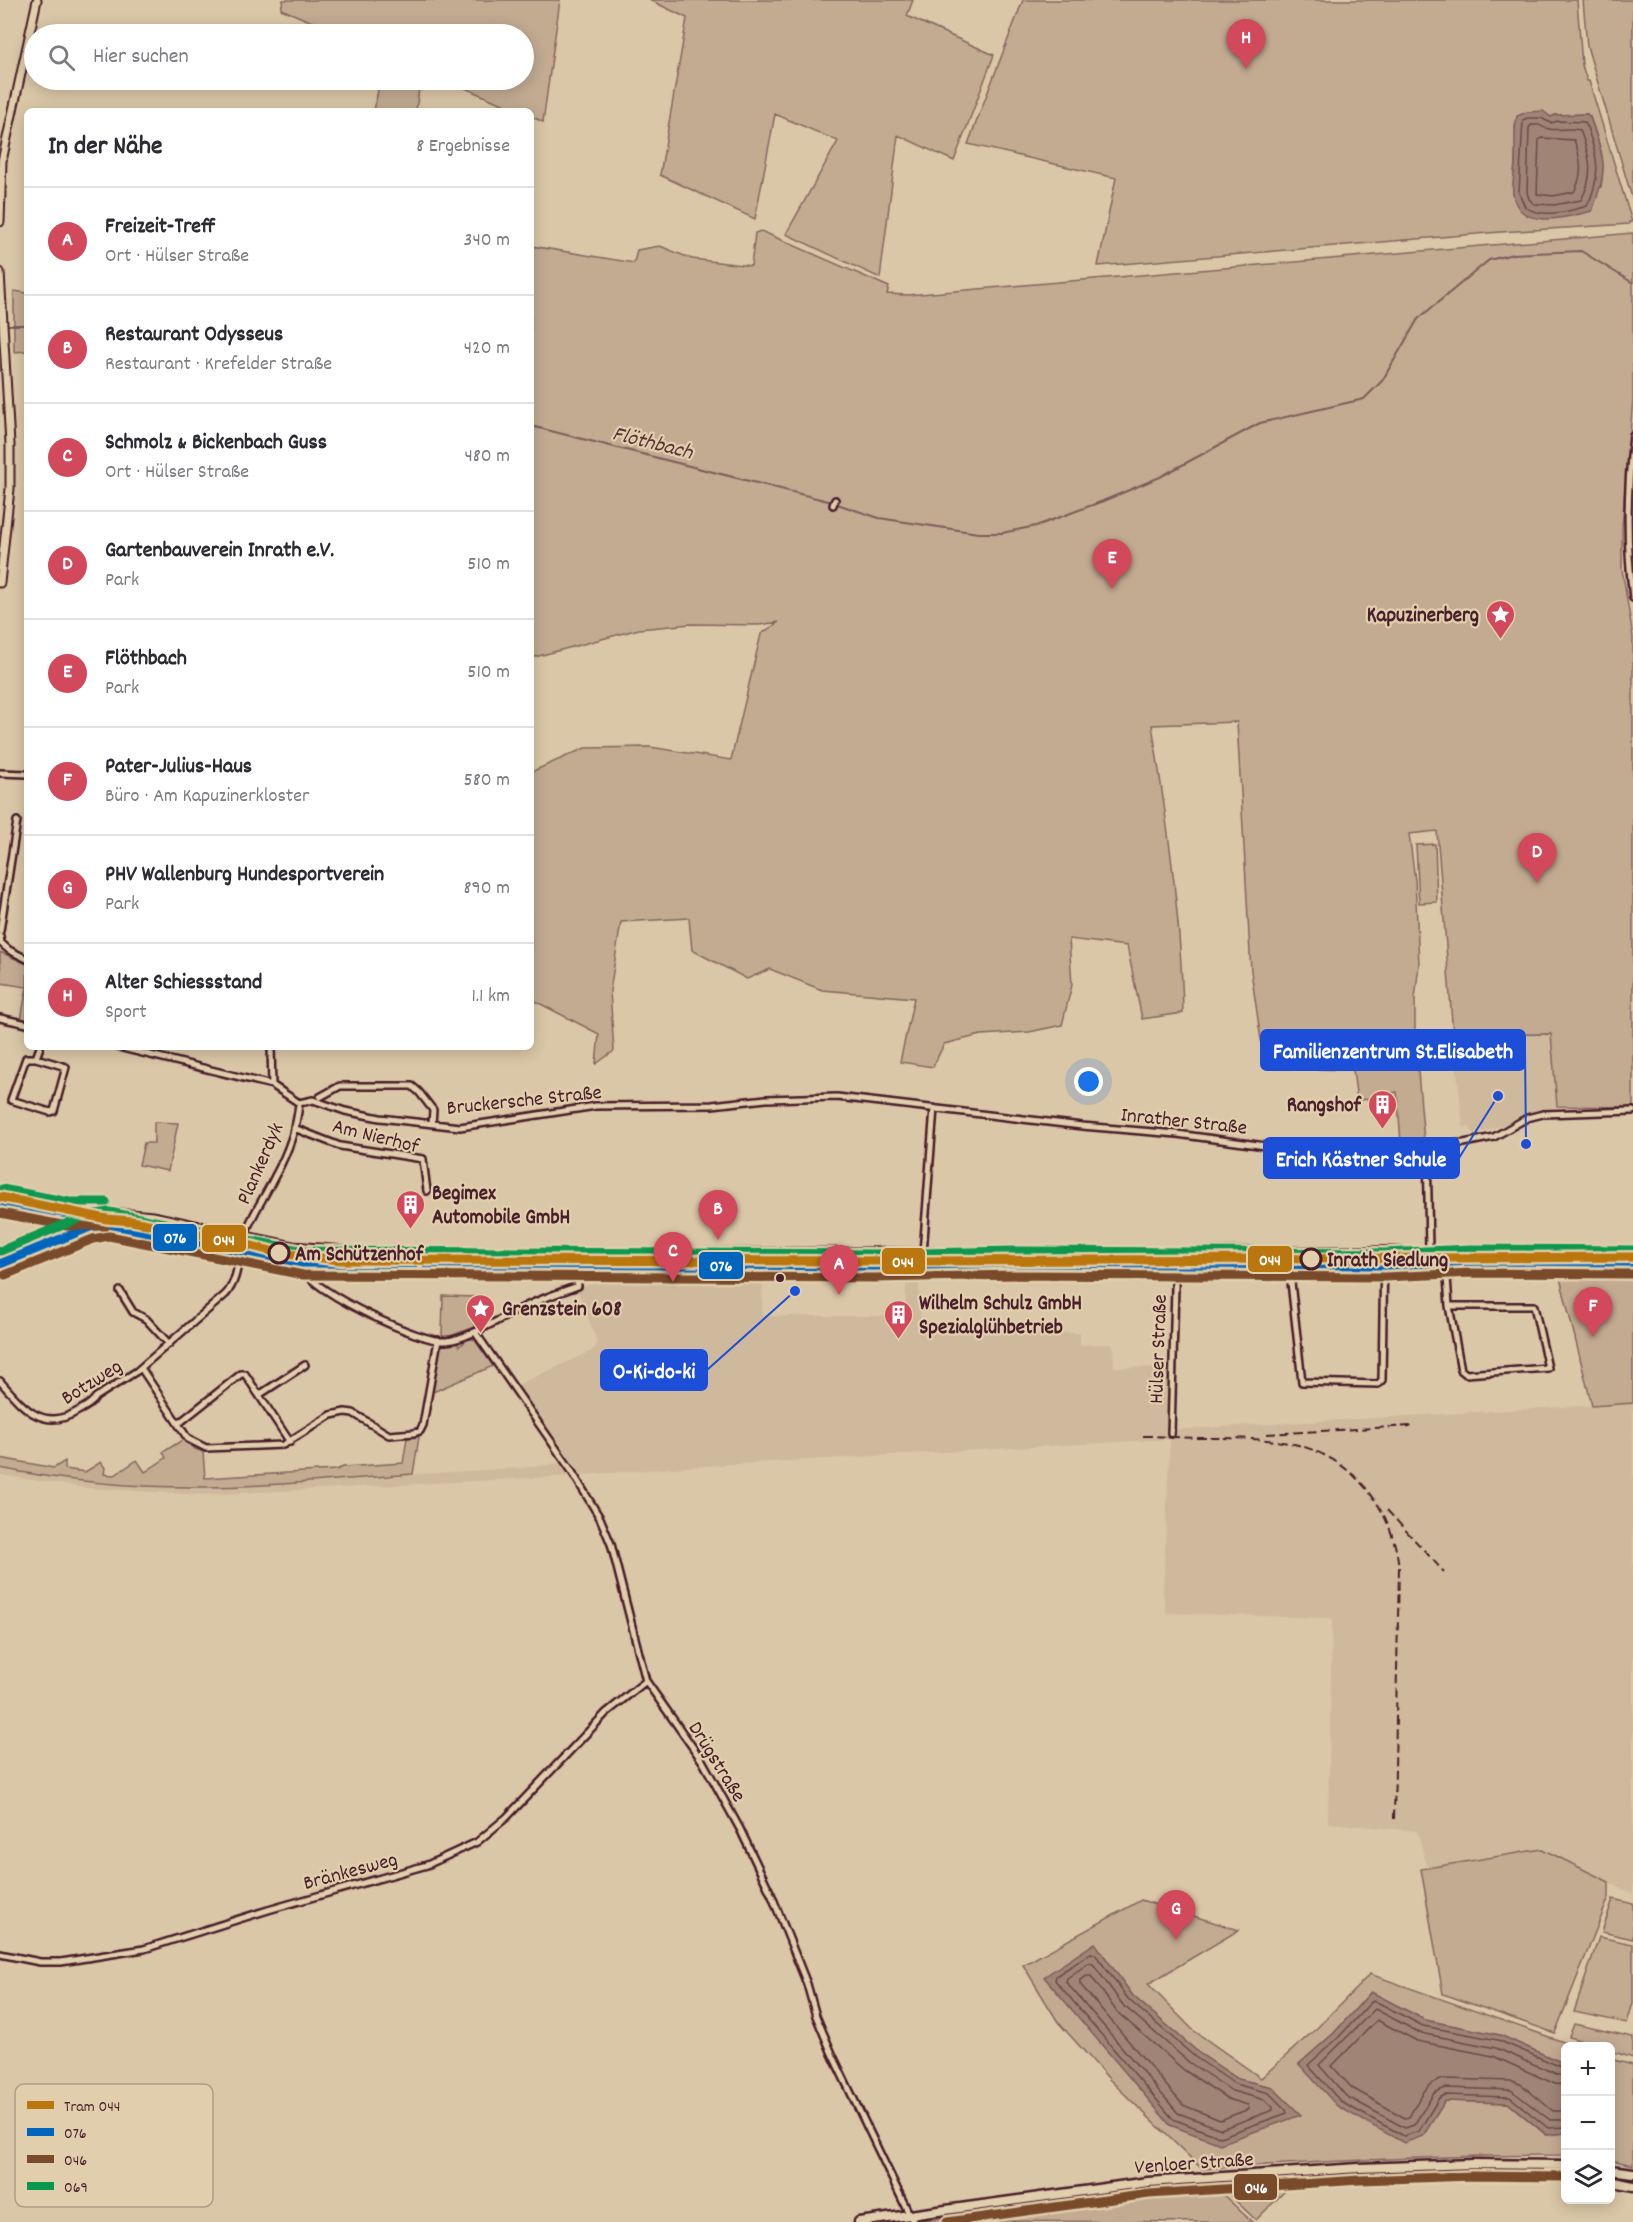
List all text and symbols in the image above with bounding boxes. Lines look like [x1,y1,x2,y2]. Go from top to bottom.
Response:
pin: H [1226,20,1266,69]
search box [24,24,534,90]
icon: search [45,41,78,74]
text: Hier suchen [93,42,189,73]
text: In der Nähe [48,129,162,166]
text: 8 Ergebnisse [416,133,510,161]
text: Freizeit-Treff [105,212,216,243]
text: A [62,227,73,255]
text: 340 m [464,227,510,255]
text: Ort · Hülser Straße [105,243,249,271]
text: Restaurant Odysseus [105,320,283,351]
text: B [63,335,72,363]
text: 420 m [464,335,510,363]
text: Restaurant · Krefelder Straße [105,351,332,379]
water label: Flöthbach [609,419,696,470]
text: Schmolz & Bickenbach Guss [105,428,327,459]
text: C [63,443,72,471]
text: 480 m [464,443,510,471]
text: Ort · Hülser Straße [105,459,249,487]
text: Gartenbauverein Inrath e.V. [105,536,334,567]
pin: E [1092,540,1132,589]
text: D [62,551,73,579]
text: 510 m [467,551,510,579]
text: Park [105,567,139,595]
place icon: Kapuzinerberg [1484,598,1516,640]
place label: Kapuzinerberg [1367,602,1479,632]
text: Flöthbach [105,644,187,675]
text: E [63,659,72,687]
text: 510 m [467,659,510,687]
text: Park [105,675,139,703]
text: Pater-Julius-Haus [105,752,252,783]
text: F [63,767,72,795]
text: 580 m [464,767,510,795]
text: Büro · Am Kapuzinerkloster [105,783,309,811]
pin: D [1518,834,1556,883]
text: PHV Wallenburg Hundesportverein [105,860,384,891]
text: G [62,875,73,903]
text: 890 m [464,875,510,903]
text: Park [105,891,139,919]
text: Alter Schiessstand [105,968,262,999]
text: H [62,983,73,1011]
text: 1.1 km [471,983,510,1011]
text: Sport [105,999,147,1027]
callout: Familienzentrum St.Elisabeth [1261,1030,1525,1070]
text: Familienzentrum St.Elisabeth [1273,1038,1513,1069]
your location [1074,1067,1103,1096]
street label: Bruckersche Straße [445,1079,603,1125]
building icon: Rangshof [1366,1088,1398,1130]
place label: Rangshof [1287,1092,1363,1122]
street label: Inrather Straße [1119,1101,1248,1145]
street label: Am Nierhof [329,1113,422,1163]
street label: Plankerdyk [230,1119,293,1210]
callout: Erich Kästner Schule [1264,1138,1459,1178]
text: Erich Kästner Schule [1276,1146,1447,1177]
place label: Begimex Automobile GmbH [432,1180,570,1234]
building icon: Begimex Automobile GmbH [395,1188,427,1230]
pin: B [698,1190,738,1240]
line badge: 076 [152,1223,198,1252]
line badge: 044 [201,1224,247,1253]
text: 076 [164,1228,186,1251]
text: 044 [213,1230,235,1253]
pin: C [654,1232,692,1282]
place label: Am Schützenhof [295,1241,425,1271]
marker: Am Schützenhof [268,1242,290,1264]
line badge: 044 [1247,1245,1293,1273]
pin: A [820,1246,858,1295]
line badge: 044 [881,1247,926,1275]
place label: Inrath Siedlung [1327,1247,1448,1277]
marker: Inrath Siedlung [1300,1248,1322,1270]
text: 044 [1259,1250,1281,1273]
line badge: 076 [698,1251,744,1280]
text: 044 [892,1252,914,1275]
text: 076 [710,1256,732,1279]
unlabelled marker [774,1272,786,1284]
pin: F [1574,1288,1612,1337]
place label: Wilhelm Schulz GmbH Spezialglühbetrieb [919,1290,1082,1344]
place icon: Grenzstein 608 [465,1292,497,1334]
street label: Hülser Straße [1143,1294,1177,1404]
place label: Grenzstein 608 [502,1296,622,1326]
building icon: Wilhelm Schulz GmbH Spezialglühbetrieb [882,1298,914,1340]
callout: O-Ki-do-ki [601,1350,707,1390]
street label: Botzweg [56,1353,129,1414]
text: O-Ki-do-ki [613,1358,695,1389]
street label: Drügstraße [679,1716,752,1809]
street label: Bränkesweg [300,1846,401,1900]
pin: G [1156,1890,1196,1940]
map controls [1561,2042,1615,2204]
button: + [1561,2042,1615,2096]
legend [15,2084,213,2207]
text: Tram 044 [64,2096,121,2119]
button: − [1561,2096,1615,2150]
text: 076 [64,2123,87,2146]
street label: Venloer Straße [1134,2146,1255,2184]
text: 046 [64,2150,87,2173]
button: layers [1561,2150,1615,2204]
line badge: 046 [1233,2173,1278,2201]
text: 069 [64,2177,88,2200]
text: 046 [1244,2178,1268,2201]

